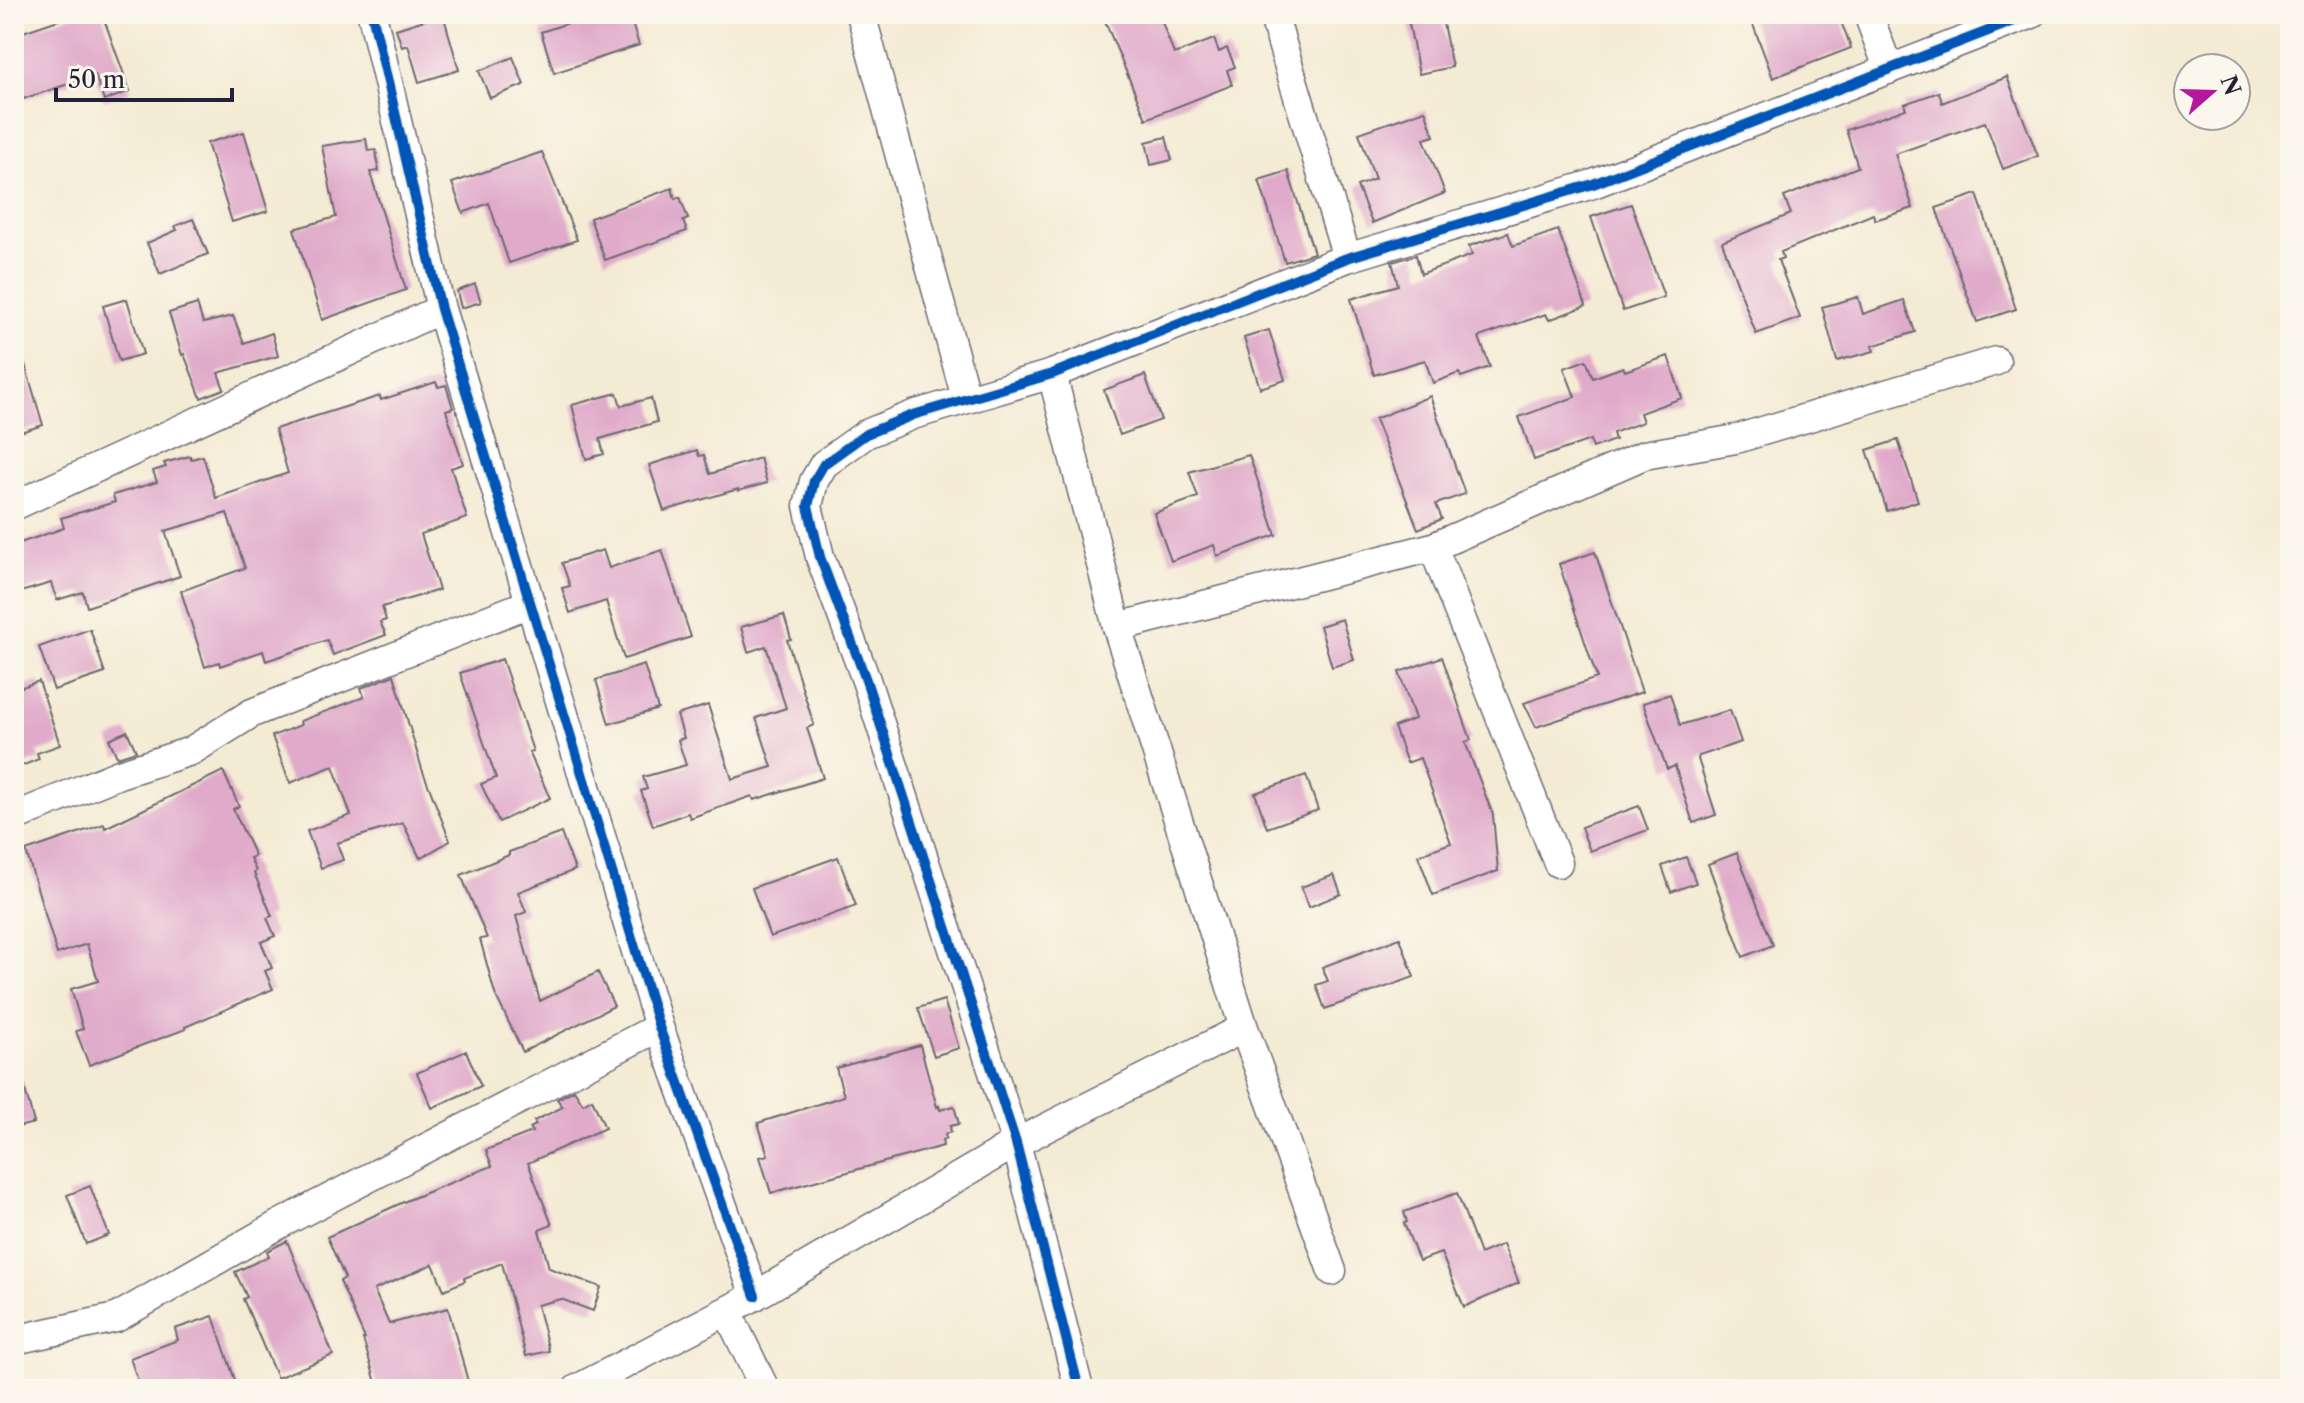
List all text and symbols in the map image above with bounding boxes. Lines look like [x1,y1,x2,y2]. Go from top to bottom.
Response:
scale bar [56,52,232,102]
north arrow [2172,52,2252,132]
text: 50 m [68,65,125,94]
text: N [2214,72,2246,99]

